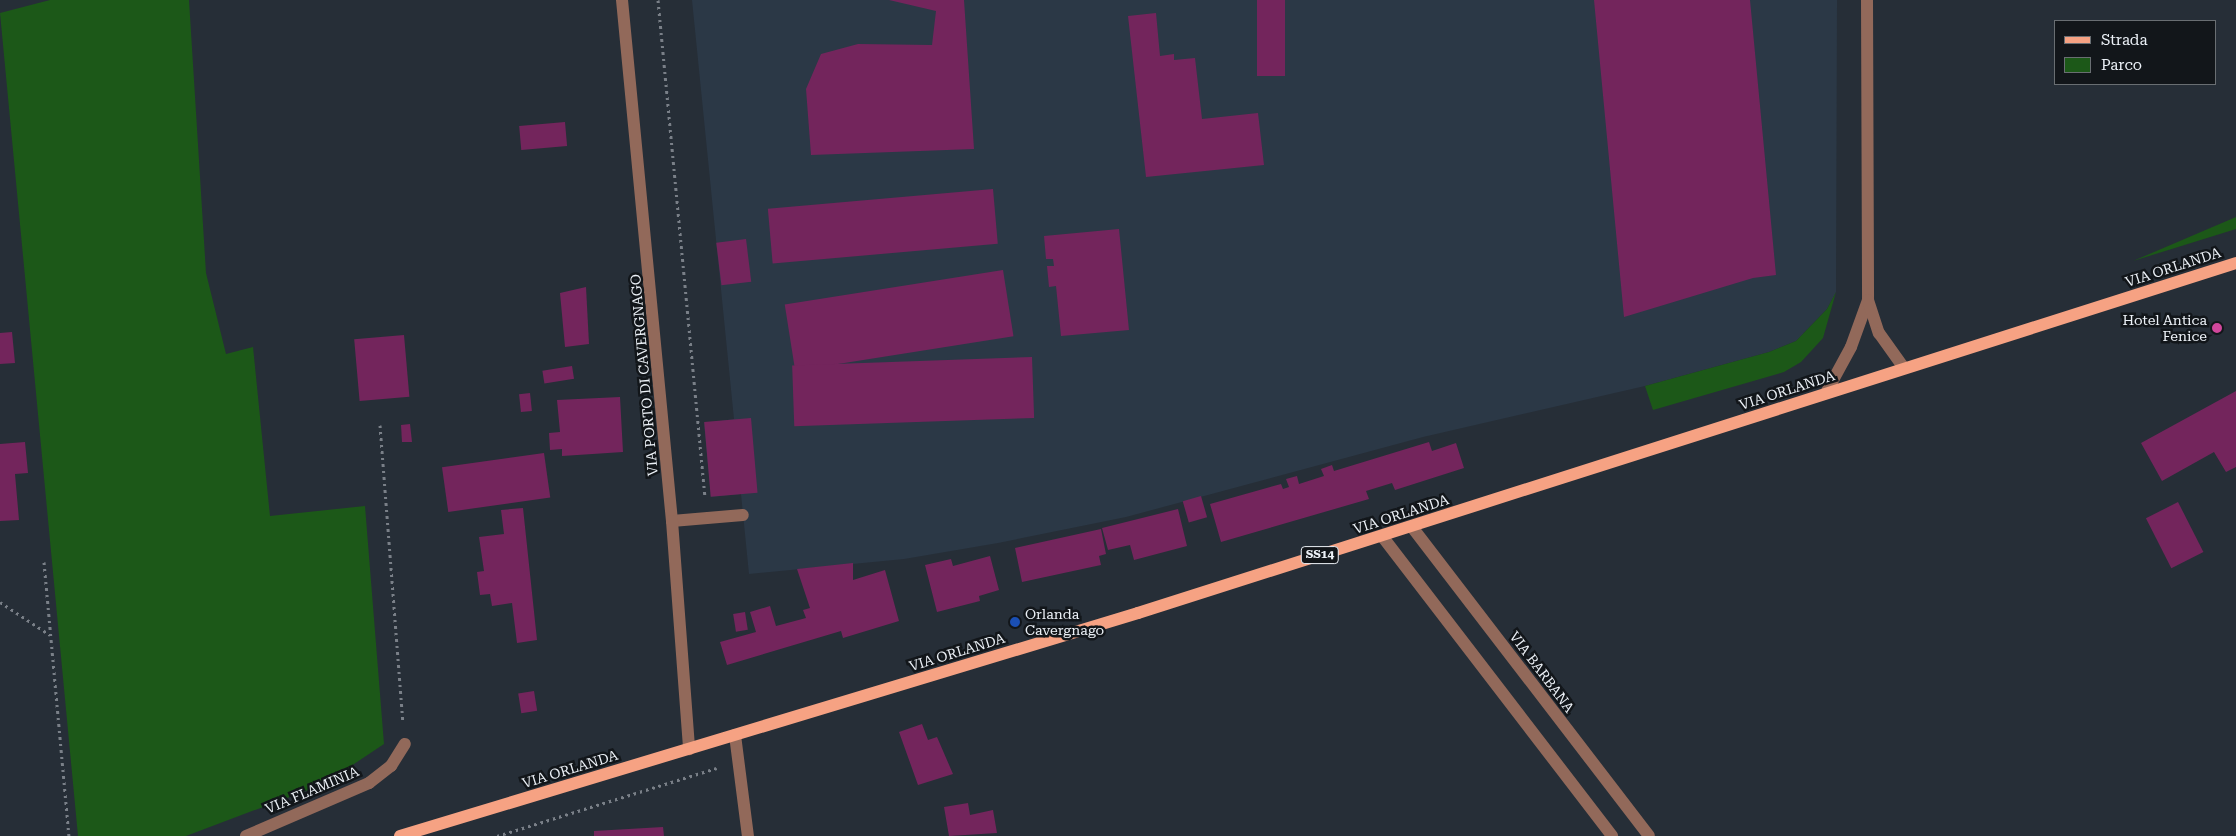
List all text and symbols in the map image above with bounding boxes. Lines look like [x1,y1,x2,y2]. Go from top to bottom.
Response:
legend [2054,20,2216,85]
text: Strada [2101,31,2148,49]
text: Parco [2101,56,2142,74]
street label: VIA ORLANDA [2123,244,2223,290]
street label: VIA PORTO DI CAVERGNAGO [627,273,661,477]
place label: Hotel Antica Fenice [2122,312,2207,344]
marker: Hotel Antica Fenice [2211,322,2223,334]
street label: VIA ORLANDA [1737,367,1837,413]
street label: VIA ORLANDA [1351,491,1451,537]
road number: SS14 [1300,546,1340,564]
place label: Orlanda Cavergnago [1025,606,1104,638]
marker: Orlanda Cavergnago [1009,616,1021,628]
street label: VIA BARBANA [1506,628,1578,716]
street label: VIA ORLANDA [907,629,1007,675]
street label: VIA ORLANDA [520,746,620,792]
street label: VIA FLAMINIA [263,763,361,817]

